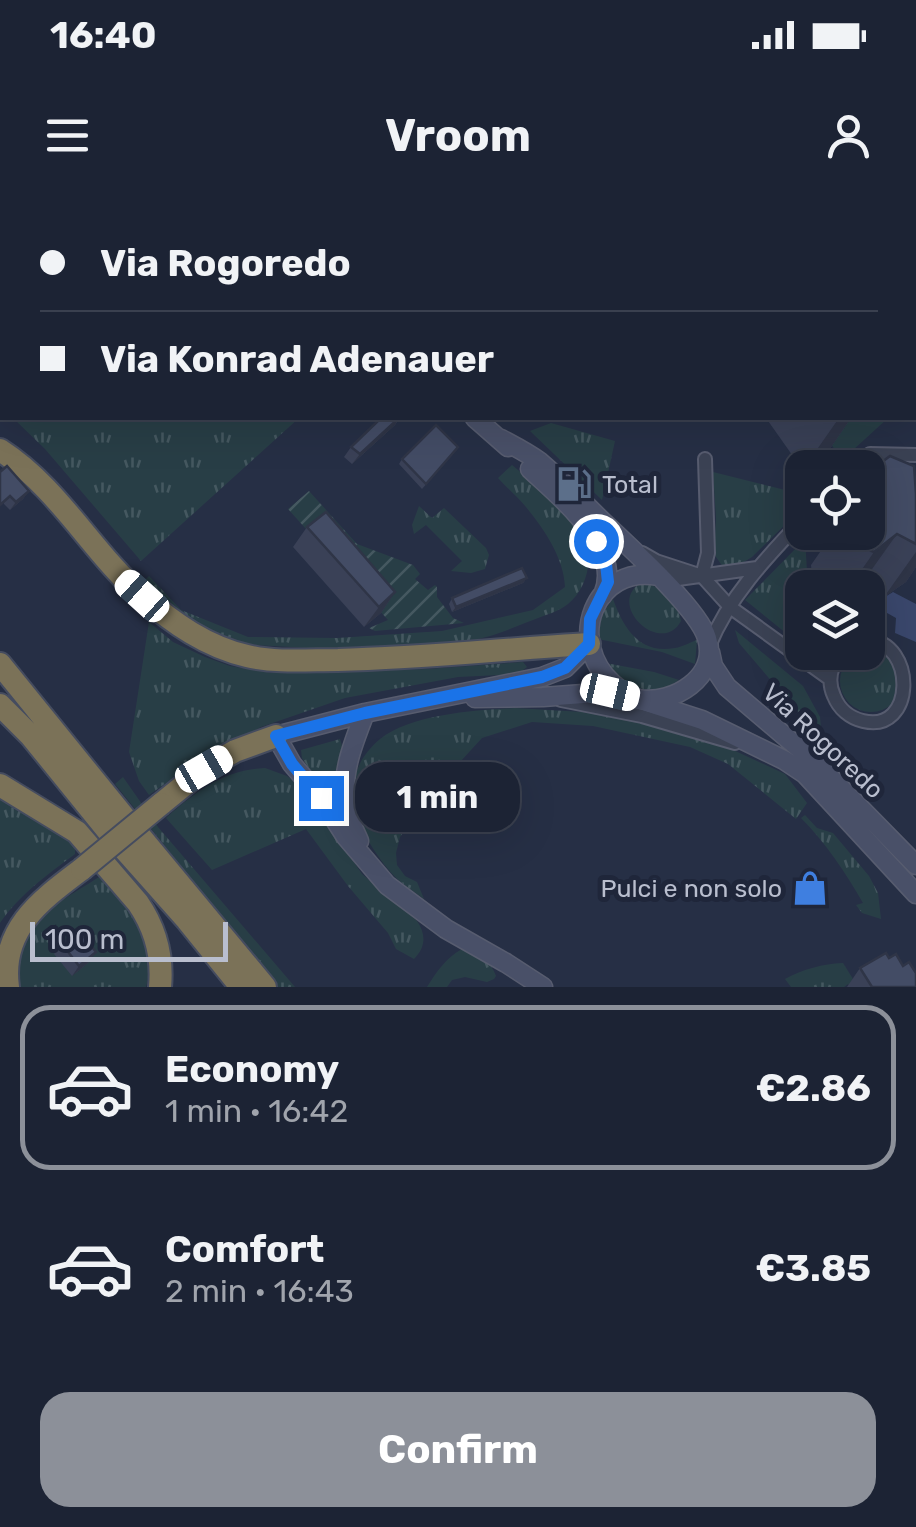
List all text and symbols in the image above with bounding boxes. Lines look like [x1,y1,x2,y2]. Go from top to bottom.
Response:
text: 16:40 [50,12,157,58]
icon: menu [40,108,95,163]
icon: person [821,108,876,163]
text: Vroom [385,109,531,162]
text: Via Rogoredo [100,240,351,286]
text: Via Konrad Adenauer [100,336,494,382]
map controls [785,450,885,670]
button: locate [785,450,885,550]
fuel station icon: Total [555,465,593,503]
place label: Total [602,470,658,499]
route start [574,519,619,564]
car [110,565,174,627]
button: layers [785,570,885,670]
car [577,671,643,713]
street label: Via Rogoredo [757,678,889,804]
car [171,741,237,797]
callout: 1 min [356,763,521,833]
route end [299,776,344,821]
text: 1 min [397,778,478,816]
shop icon: Pulci e non solo [791,869,829,907]
place label: Pulci e non solo [600,874,782,903]
scale bar [30,917,228,961]
text: 100 m [45,923,124,956]
icon: car [45,1043,135,1133]
text: Economy [165,1046,339,1092]
text: €2.86 [755,1065,871,1111]
text: 1 min · 16:42 [165,1092,348,1130]
icon: car [45,1223,135,1313]
text: Comfort [165,1226,324,1272]
text: €3.85 [755,1245,871,1291]
text: 2 min · 16:43 [165,1272,354,1310]
button: Confirm [40,1392,876,1507]

